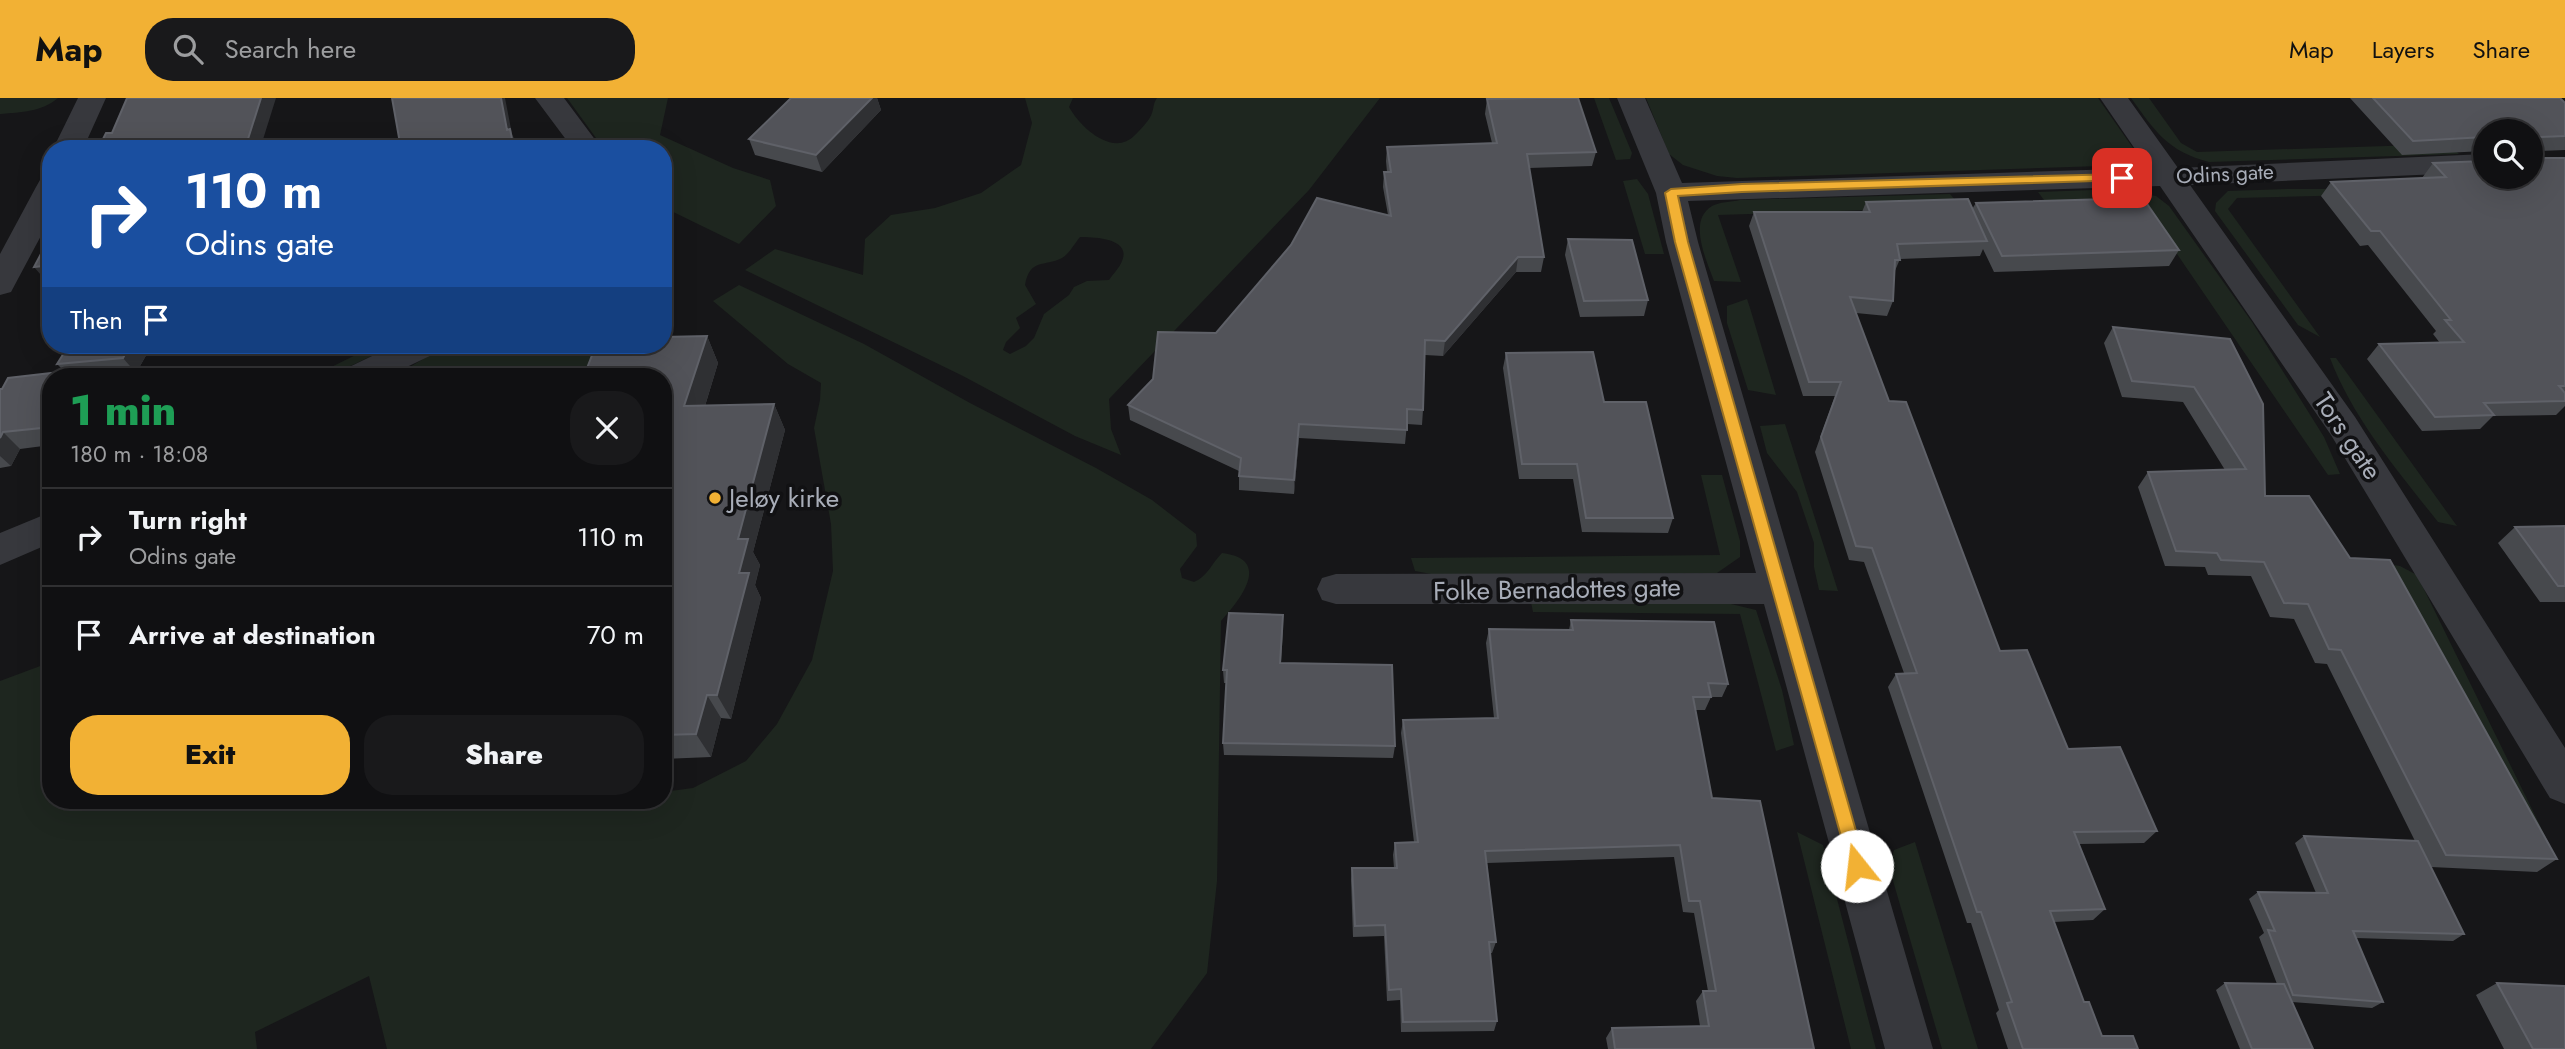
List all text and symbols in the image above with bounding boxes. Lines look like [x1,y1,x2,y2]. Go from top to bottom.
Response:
search box [145,18,635,81]
text: Map [35,26,103,73]
icon: search [169,30,207,68]
text: Search here [225,30,356,68]
text: Map [2289,32,2334,67]
text: Layers [2372,32,2434,67]
text: Share [2472,32,2530,67]
map controls [2473,119,2543,189]
button: search [2473,119,2543,189]
pin [2092,148,2152,208]
text: 110 m [185,156,322,226]
street label: Odins gate [2175,156,2275,192]
icon: arrive [2103,159,2141,197]
icon: right [70,168,161,259]
text: Odins gate [185,221,334,267]
text: Then [70,301,123,339]
icon: arrive [137,301,175,339]
text: 1 min [70,380,176,441]
street label: Tors gate [2305,385,2391,487]
button: close [570,391,644,465]
text: 180 m · 18:08 [70,437,208,471]
place label: Jeløy kirke [726,479,839,517]
marker: Jeløy kirke [707,490,723,506]
text: Turn right [129,501,247,539]
icon: right [70,518,108,556]
text: 110 m [577,518,644,556]
text: Odins gate [129,539,236,573]
street label: Folke Bernadottes gate [1433,568,1681,610]
icon: arrive [70,616,108,654]
text: Arrive at destination [129,616,376,654]
text: 70 m [587,616,644,654]
button: Exit [70,715,350,795]
button: Share [364,715,644,795]
position arrow [1820,829,1894,903]

